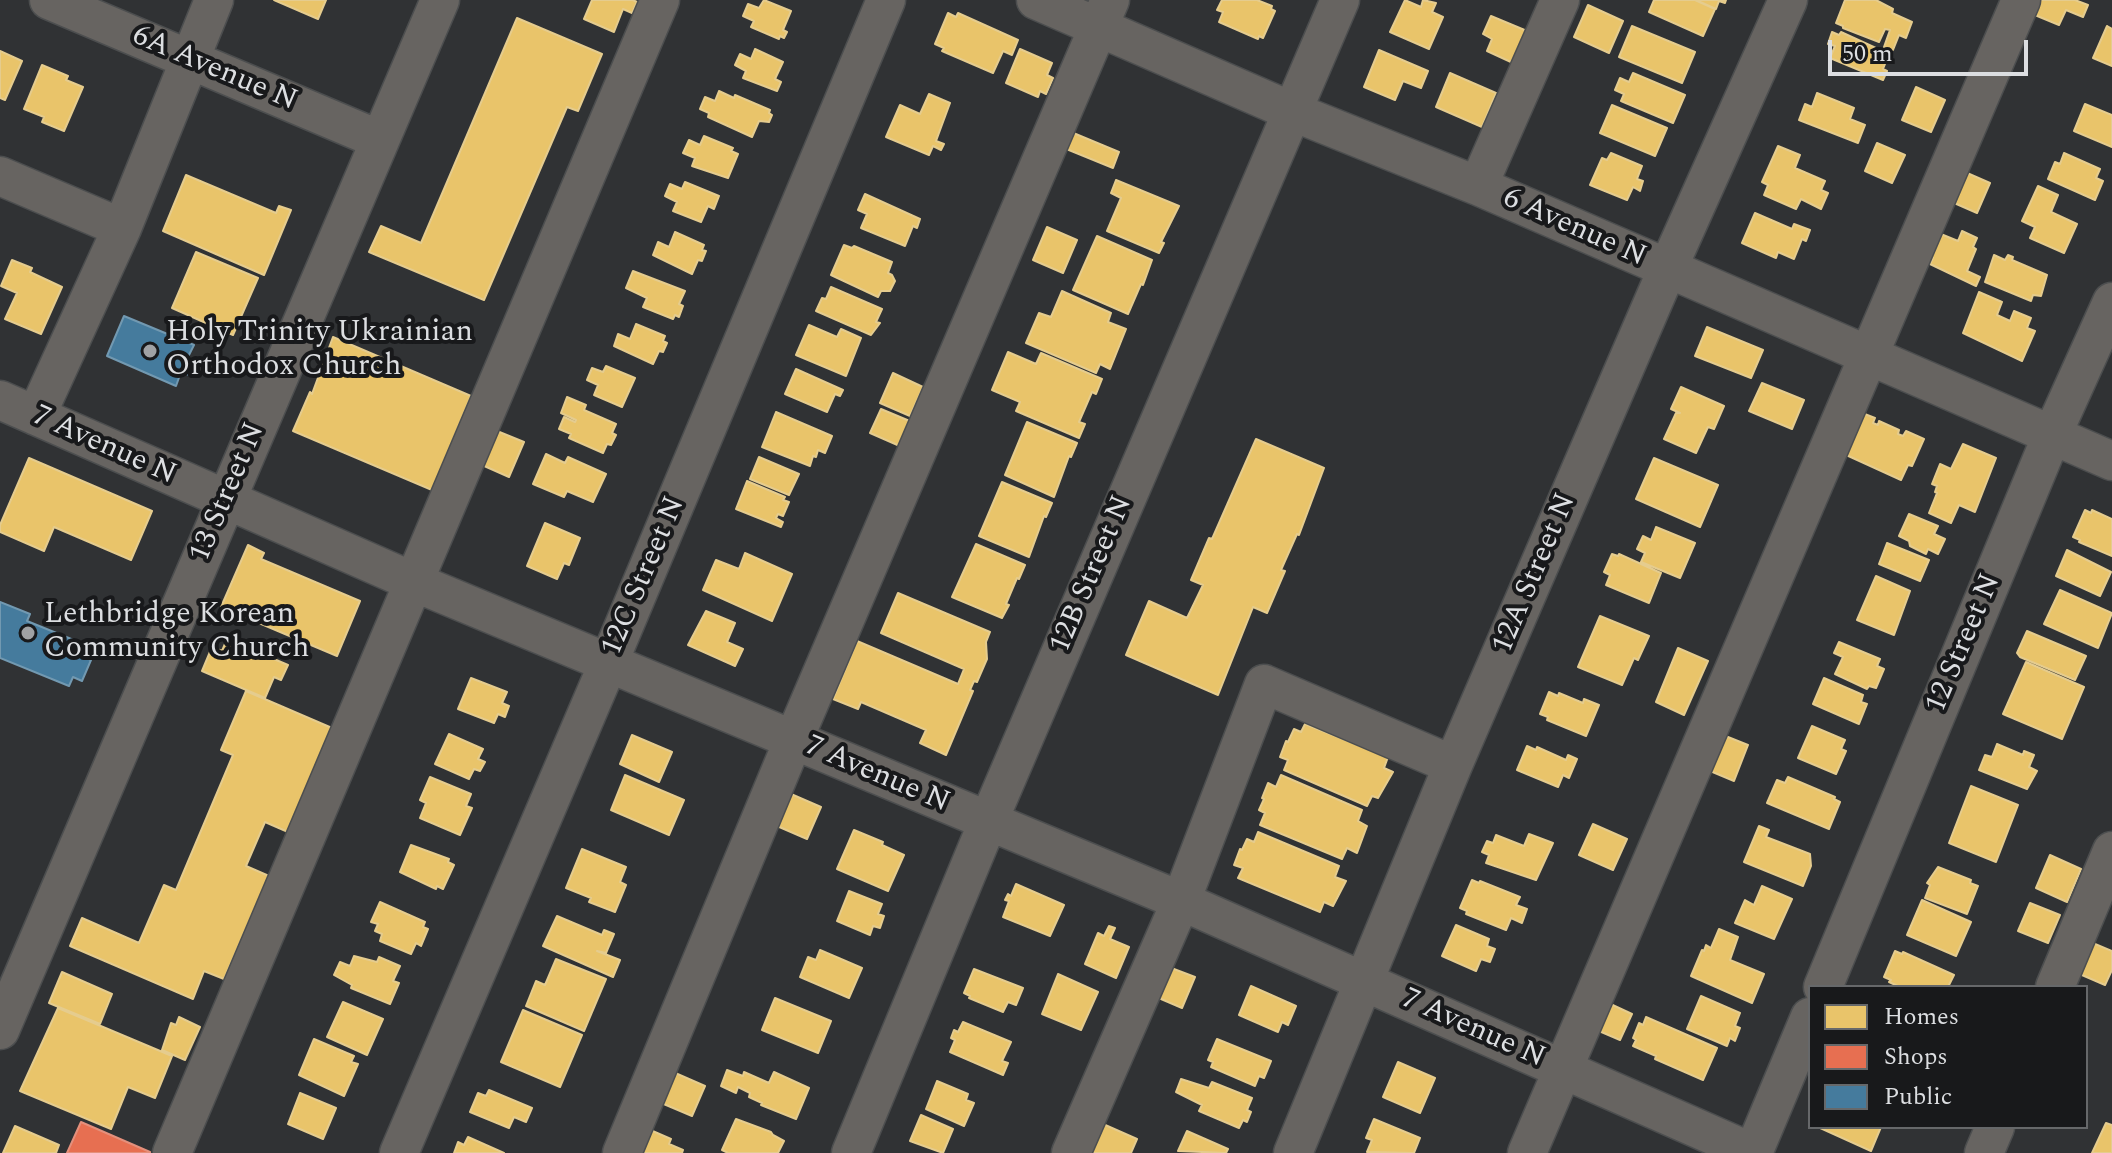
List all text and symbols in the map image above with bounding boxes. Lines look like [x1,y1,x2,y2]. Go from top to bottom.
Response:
street label: 6A Avenue N [126,19,302,121]
scale bar [1832,24,2032,74]
text: 50 m [1842,36,1893,72]
street label: 6 Avenue N [1497,181,1651,277]
place label: Holy Trinity Ukrainian Orthodox Church [166,316,473,386]
marker: Holy Trinity Ukrainian Orthodox Church [141,342,159,360]
street label: 7 Avenue N [27,399,181,495]
street label: 13 Street N [184,418,274,568]
street label: 12A Street N [1486,489,1586,659]
street label: 12B Street N [1044,491,1142,659]
street label: 12C Street N [595,492,695,662]
street label: 12 Street N [1920,569,2010,719]
place label: Lethbridge Korean Community Church [44,598,309,668]
marker: Lethbridge Korean Community Church [19,624,37,642]
street label: 7 Avenue N [800,730,954,822]
street label: 7 Avenue N [1396,982,1550,1078]
legend [1808,985,2088,1129]
text: Homes [1884,999,1959,1035]
text: Shops [1884,1039,1948,1075]
text: Public [1884,1079,1952,1115]

